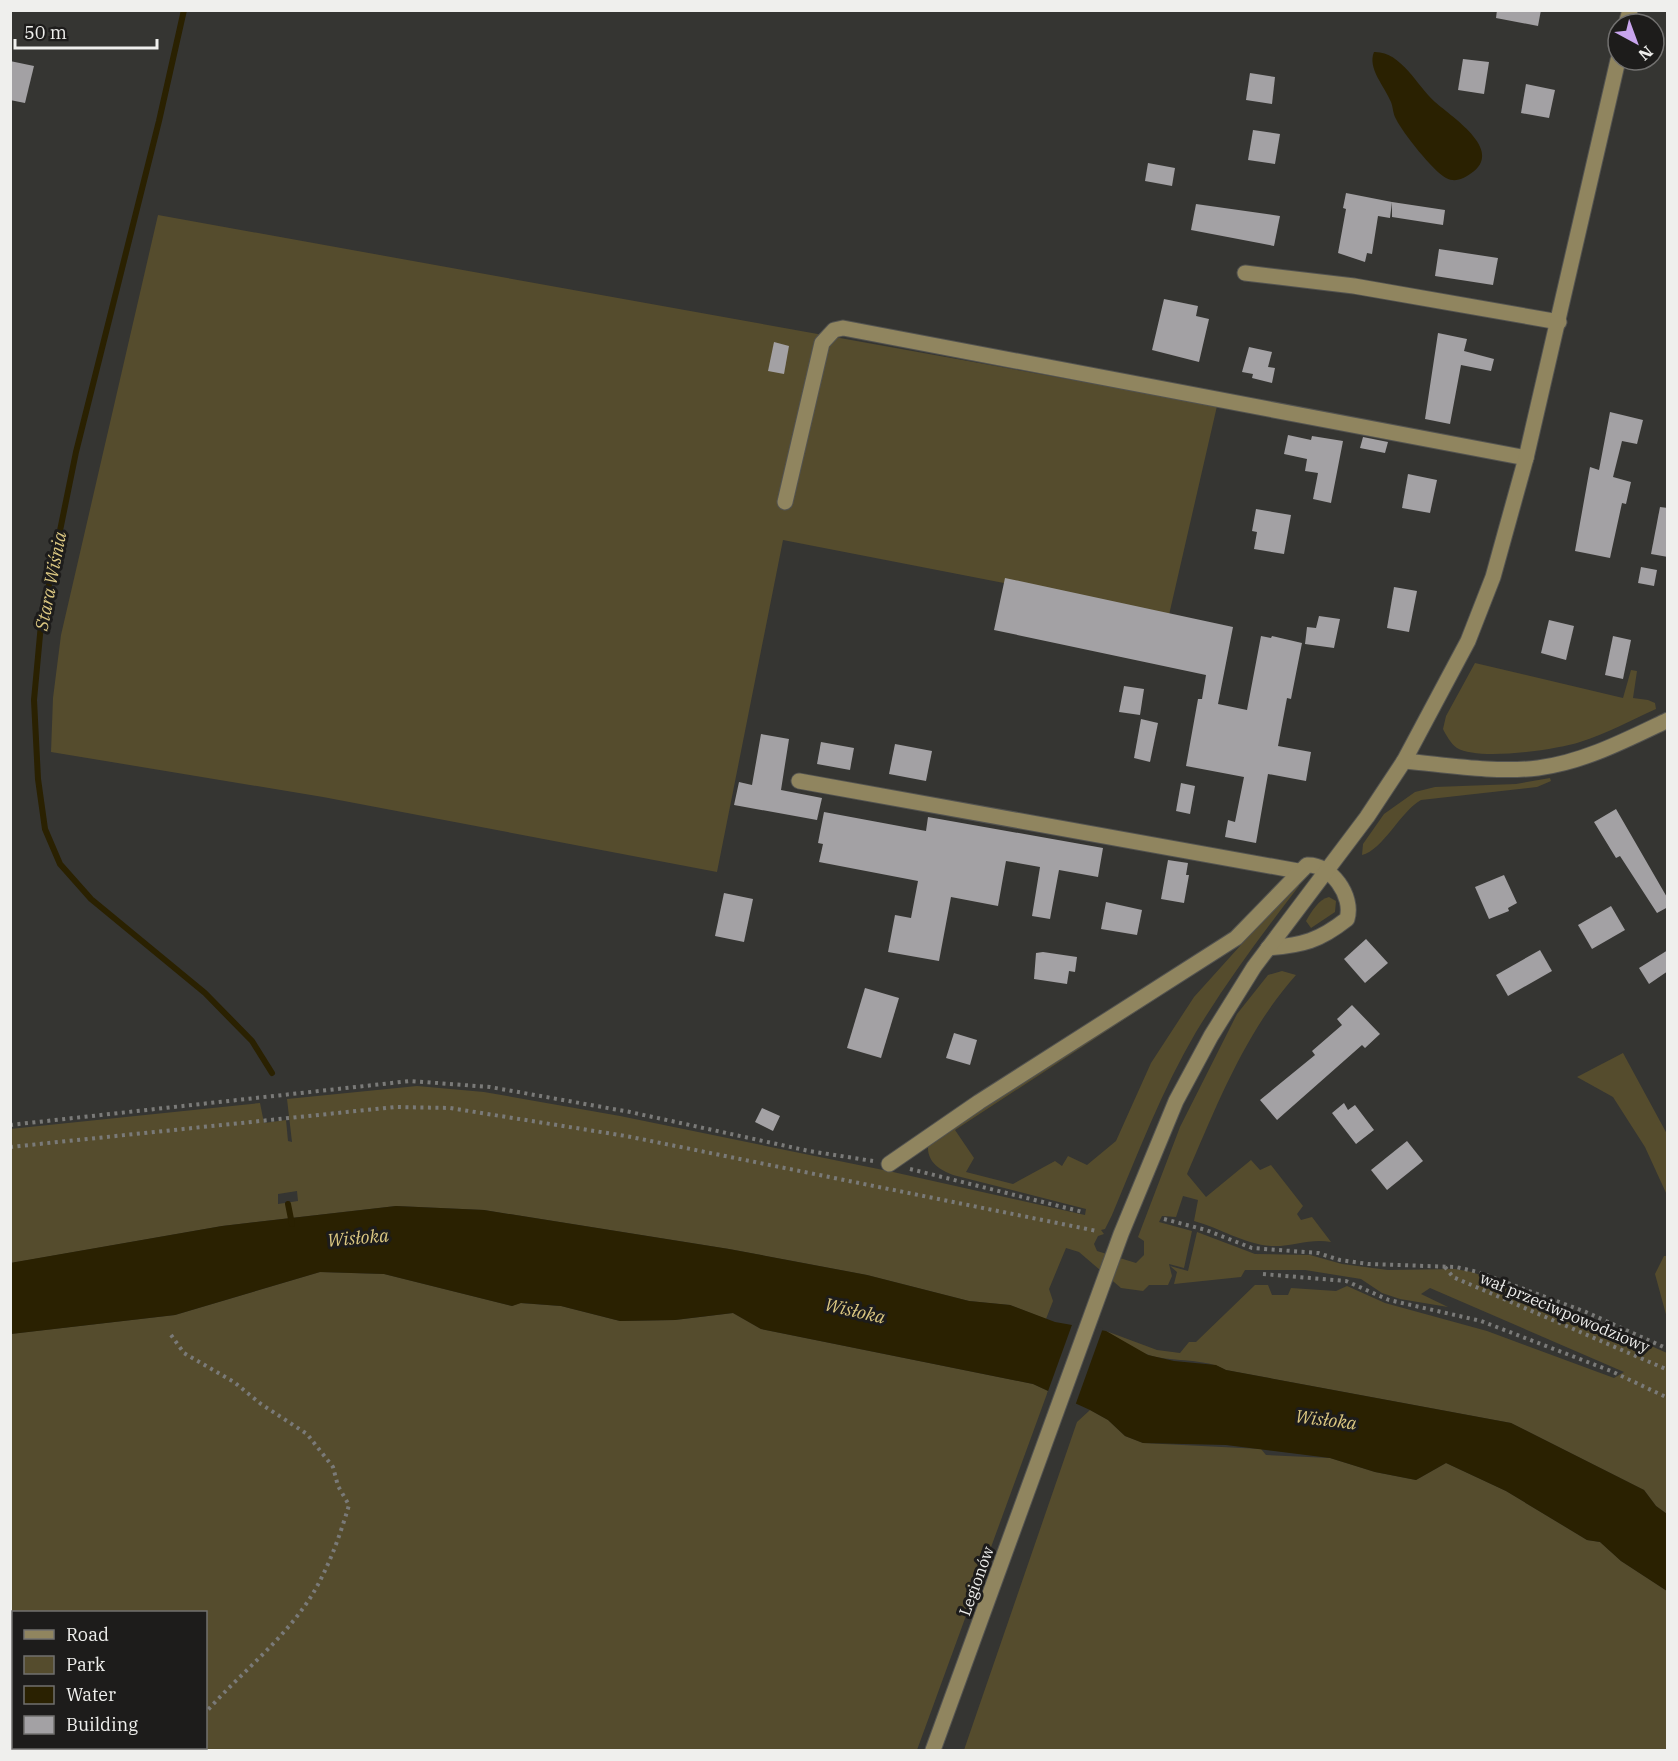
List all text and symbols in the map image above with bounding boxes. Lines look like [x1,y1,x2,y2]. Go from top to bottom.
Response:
scale bar [15,12,158,50]
north arrow [1606,12,1666,72]
text: 50 m [24,21,67,44]
text: N [1635,42,1657,65]
water label: Stara Wiśnia [29,529,71,633]
water label: Wisłoka [326,1223,390,1252]
street label: wał przeciwpowodziowy [1477,1267,1653,1357]
water label: Wisłoka [823,1292,888,1329]
water label: Wisłoka [1294,1404,1358,1435]
street label: Legionów [954,1543,998,1618]
legend [12,1611,207,1749]
text: Road [66,1623,109,1646]
text: Park [66,1653,106,1676]
text: Water [66,1683,116,1706]
text: Building [66,1713,138,1736]

